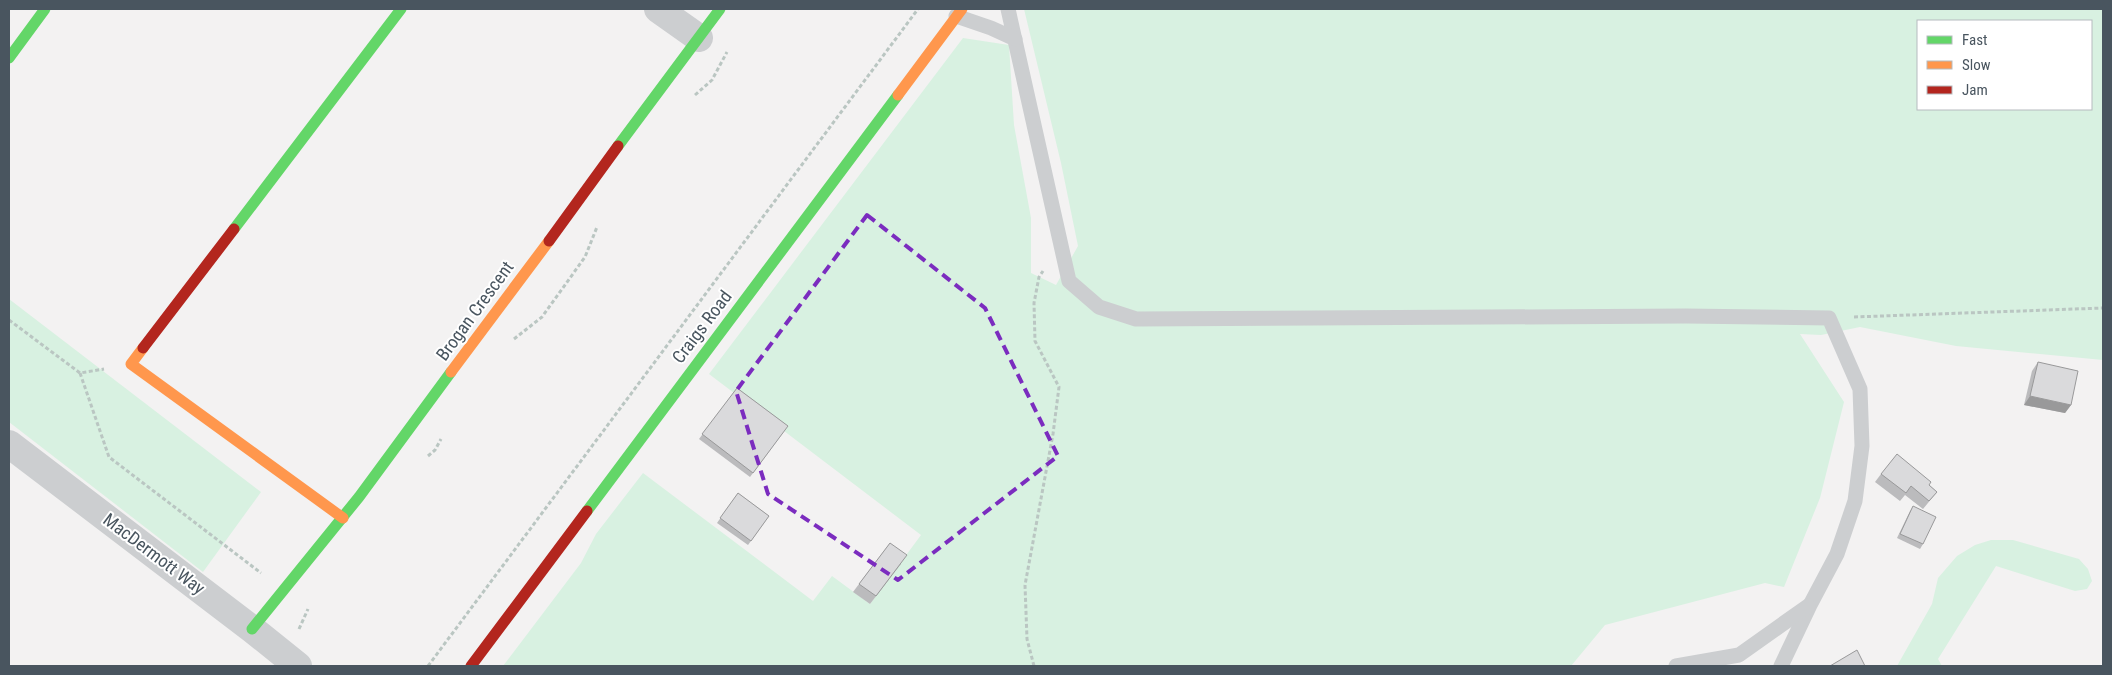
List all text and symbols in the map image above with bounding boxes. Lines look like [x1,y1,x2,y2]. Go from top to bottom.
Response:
legend [1917,20,2092,110]
text: Fast [1962,31,1987,49]
text: Slow [1962,56,1991,74]
text: Jam [1962,81,1988,99]
street label: Brogan Crescent [432,257,518,364]
street label: Craigs Road [668,286,736,367]
street label: MacDermott Way [99,509,210,599]

